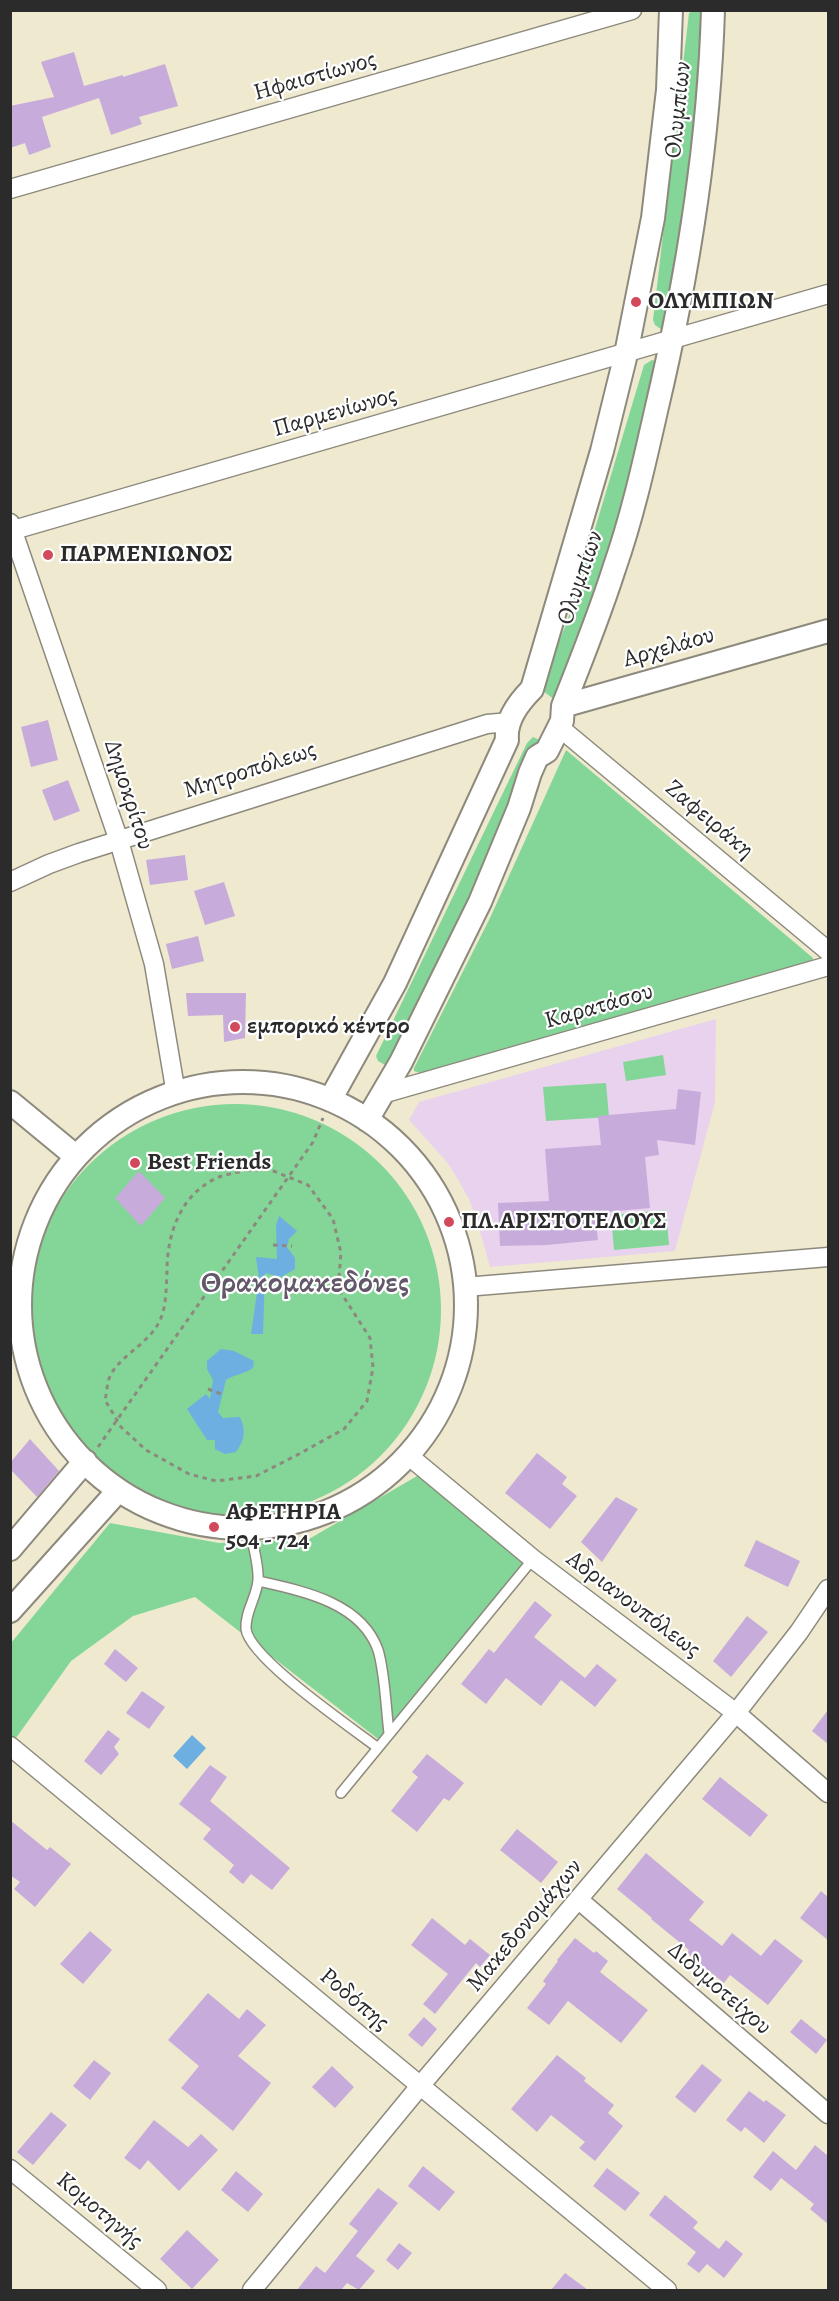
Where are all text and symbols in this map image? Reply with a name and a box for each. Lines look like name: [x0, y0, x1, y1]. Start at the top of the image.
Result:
street label: Ηφαιστίωνος: [250, 46, 380, 108]
street label: Ολυμπίων: [660, 60, 698, 160]
place label: ΟΛΥΜΠΙΩΝ: [648, 288, 774, 316]
marker: ΟΛΥΜΠΙΩΝ: [629, 295, 643, 309]
street label: Παρμενίωνος: [270, 382, 400, 444]
street label: Ολυμπίων: [552, 527, 610, 629]
place label: ΠΑΡΜΕΝΙΩΝΟΣ: [60, 541, 233, 569]
marker: ΠΑΡΜΕΝΙΩΝΟΣ: [41, 548, 55, 562]
street label: Αρχελάου: [620, 621, 718, 675]
street label: Μητροπόλεως: [180, 736, 320, 806]
street label: Δημοκρίτου: [97, 737, 159, 853]
street label: Ζαφειράκη: [659, 775, 759, 865]
street label: Καρατάσου: [541, 978, 657, 1036]
place label: εμπορικό κέντρο: [247, 1013, 410, 1041]
marker: εμπορικό κέντρο: [228, 1020, 242, 1034]
place label: Best Friends: [147, 1149, 271, 1177]
marker: Best Friends: [128, 1156, 142, 1170]
place label: ΠΛ.ΑΡΙΣΤΟΤΕΛΟΥΣ: [461, 1208, 667, 1236]
marker: ΠΛ.ΑΡΙΣΤΟΤΕΛΟΥΣ: [442, 1215, 456, 1229]
district label: Θρακομακεδόνες: [201, 1267, 409, 1303]
place label: ΑΦΕΤΗΡΙΑ 504 - 724: [226, 1499, 341, 1555]
marker: ΑΦΕΤΗΡΙΑ 504 - 724: [207, 1520, 221, 1534]
street label: Αδριανουπόλεως: [560, 1545, 706, 1665]
street label: Μακεδονομάχων: [461, 1854, 589, 1998]
street label: Διδυμοτείχου: [661, 1936, 777, 2042]
street label: Ροδόπης: [313, 1962, 395, 2038]
street label: Κομοτηνής: [50, 2166, 148, 2256]

